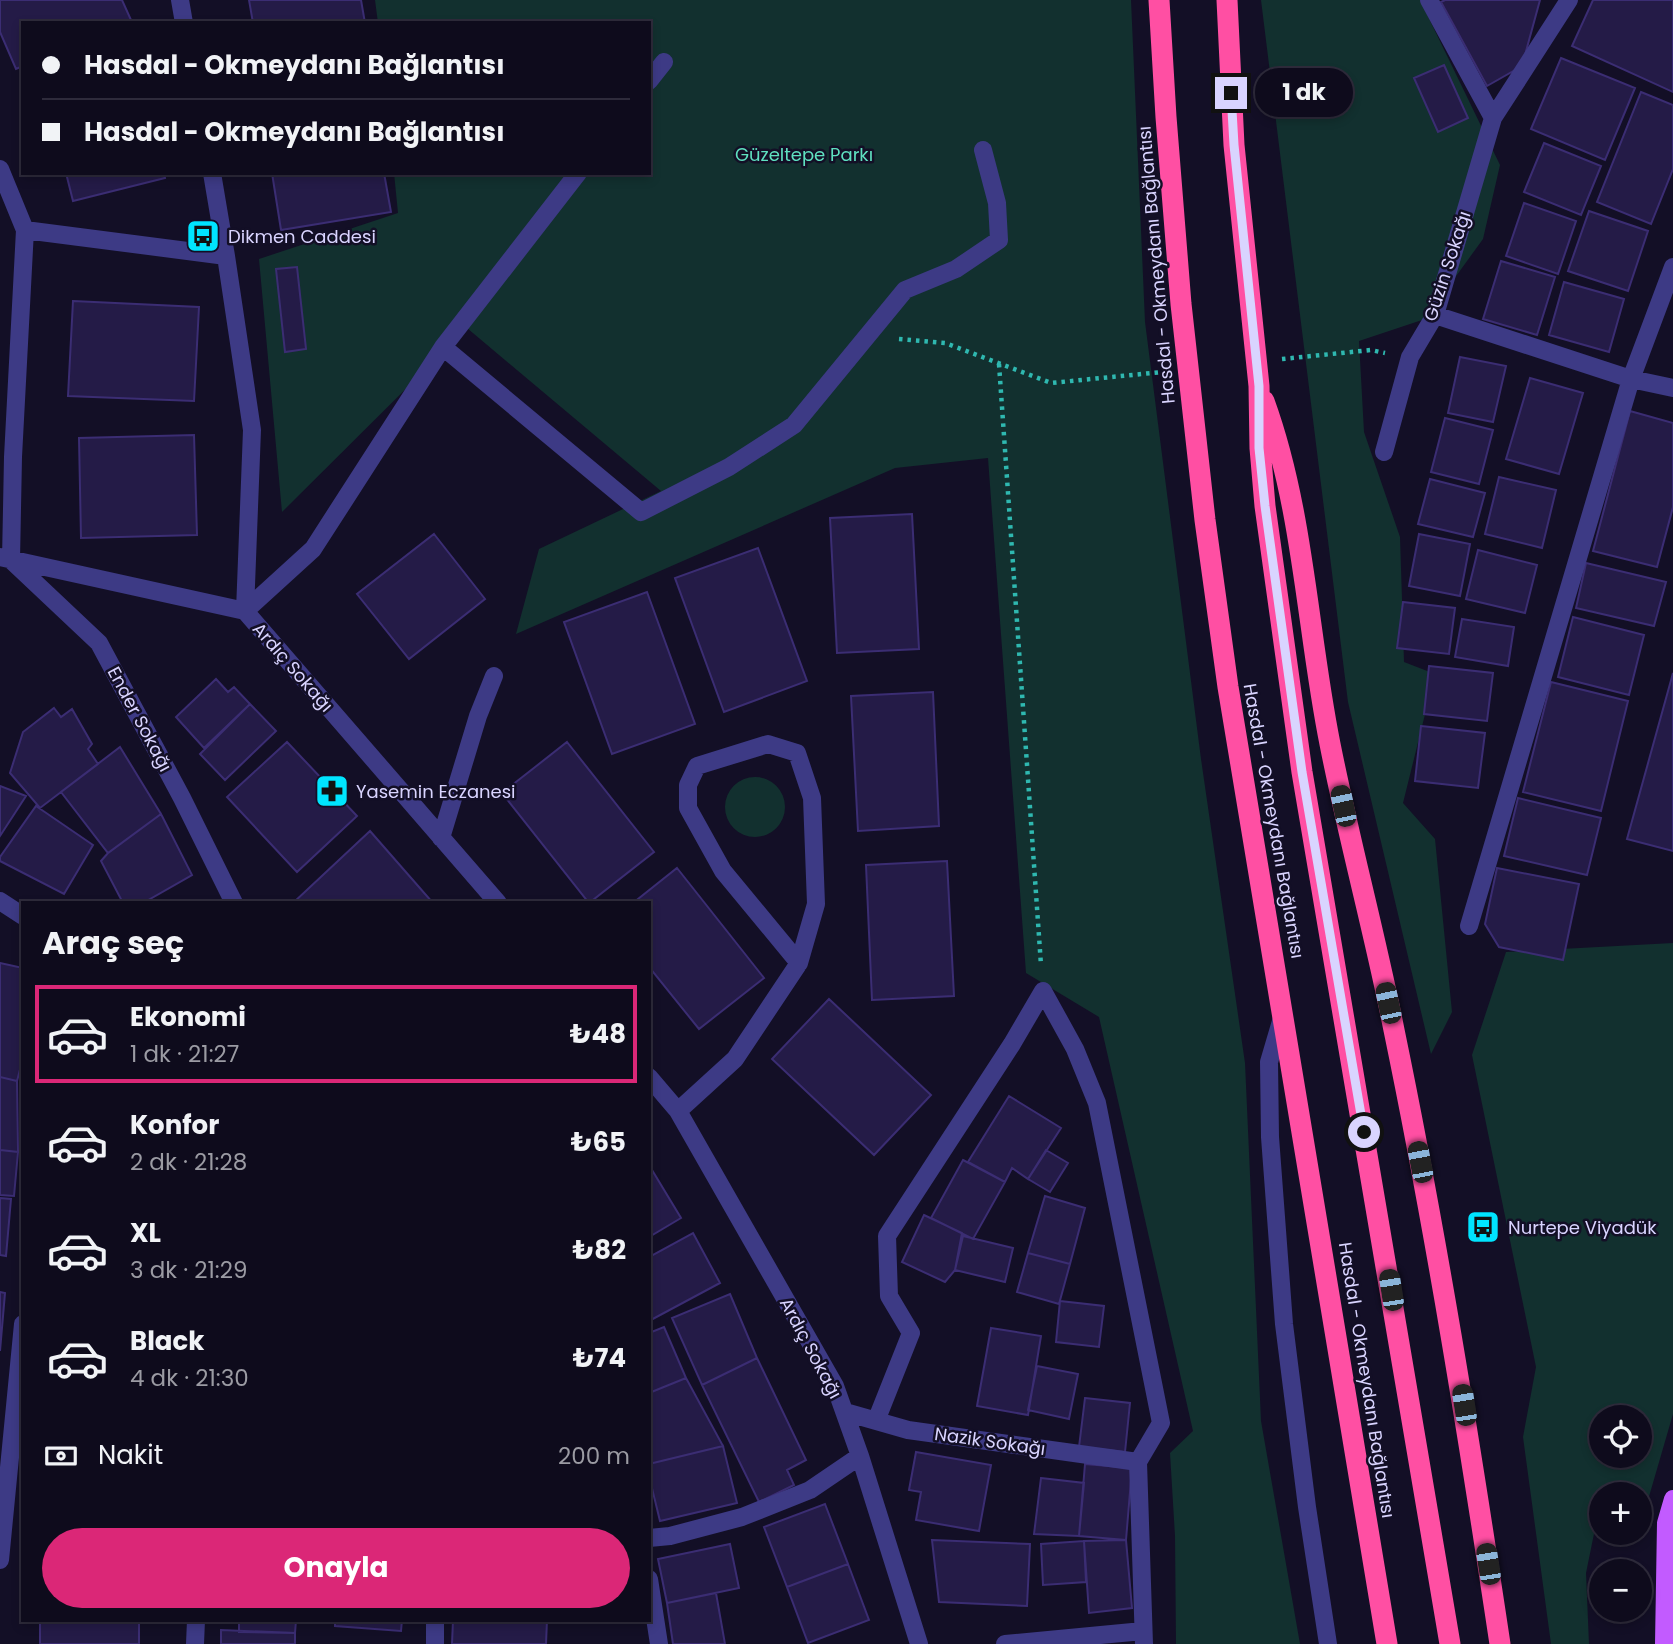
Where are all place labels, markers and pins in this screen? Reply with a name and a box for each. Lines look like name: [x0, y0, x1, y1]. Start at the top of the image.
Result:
bus stop icon: Dikmen Caddesi: [184, 217, 222, 255]
place label: Dikmen Caddesi: [228, 224, 376, 249]
pharmacy icon: Yasemin Eczanesi: [313, 772, 351, 810]
place label: Yasemin Eczanesi: [356, 779, 516, 804]
bus stop icon: Nurtepe Viyadük: [1464, 1208, 1502, 1246]
place label: Nurtepe Viyadük: [1508, 1215, 1657, 1240]

